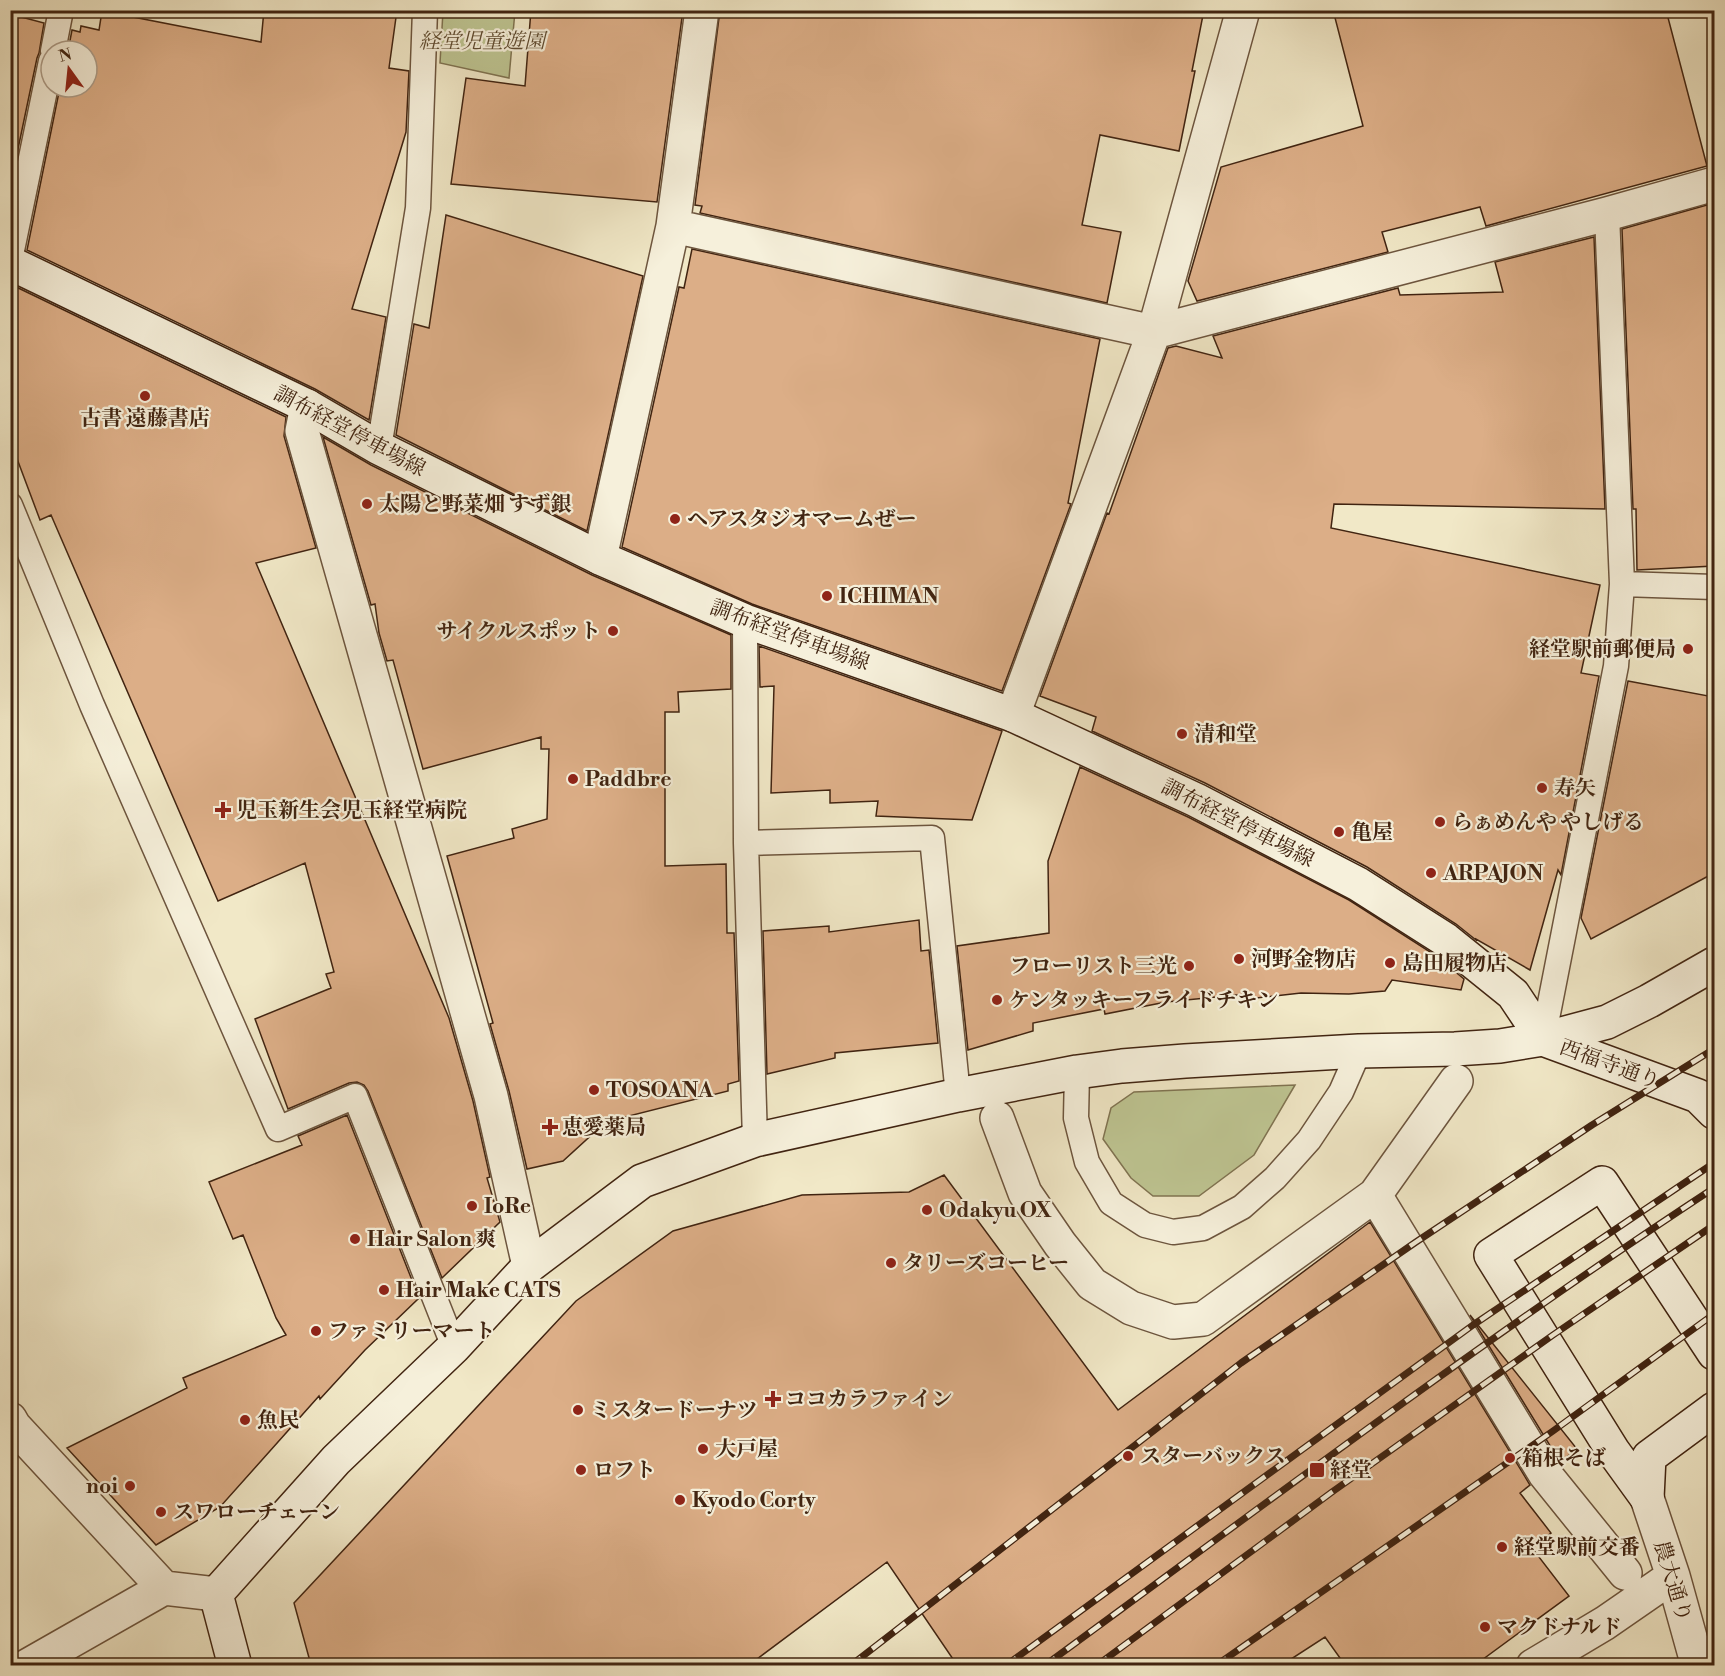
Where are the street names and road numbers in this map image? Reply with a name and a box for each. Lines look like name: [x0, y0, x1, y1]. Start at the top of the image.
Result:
street label: 調布経堂停車場線: [269, 381, 430, 483]
street label: 調布経堂停車場線: [706, 595, 873, 677]
street label: 調布経堂停車場線: [1157, 774, 1318, 874]
street label: 西福寺通り: [1556, 1035, 1663, 1095]
street label: 農大通り: [1647, 1537, 1697, 1625]

